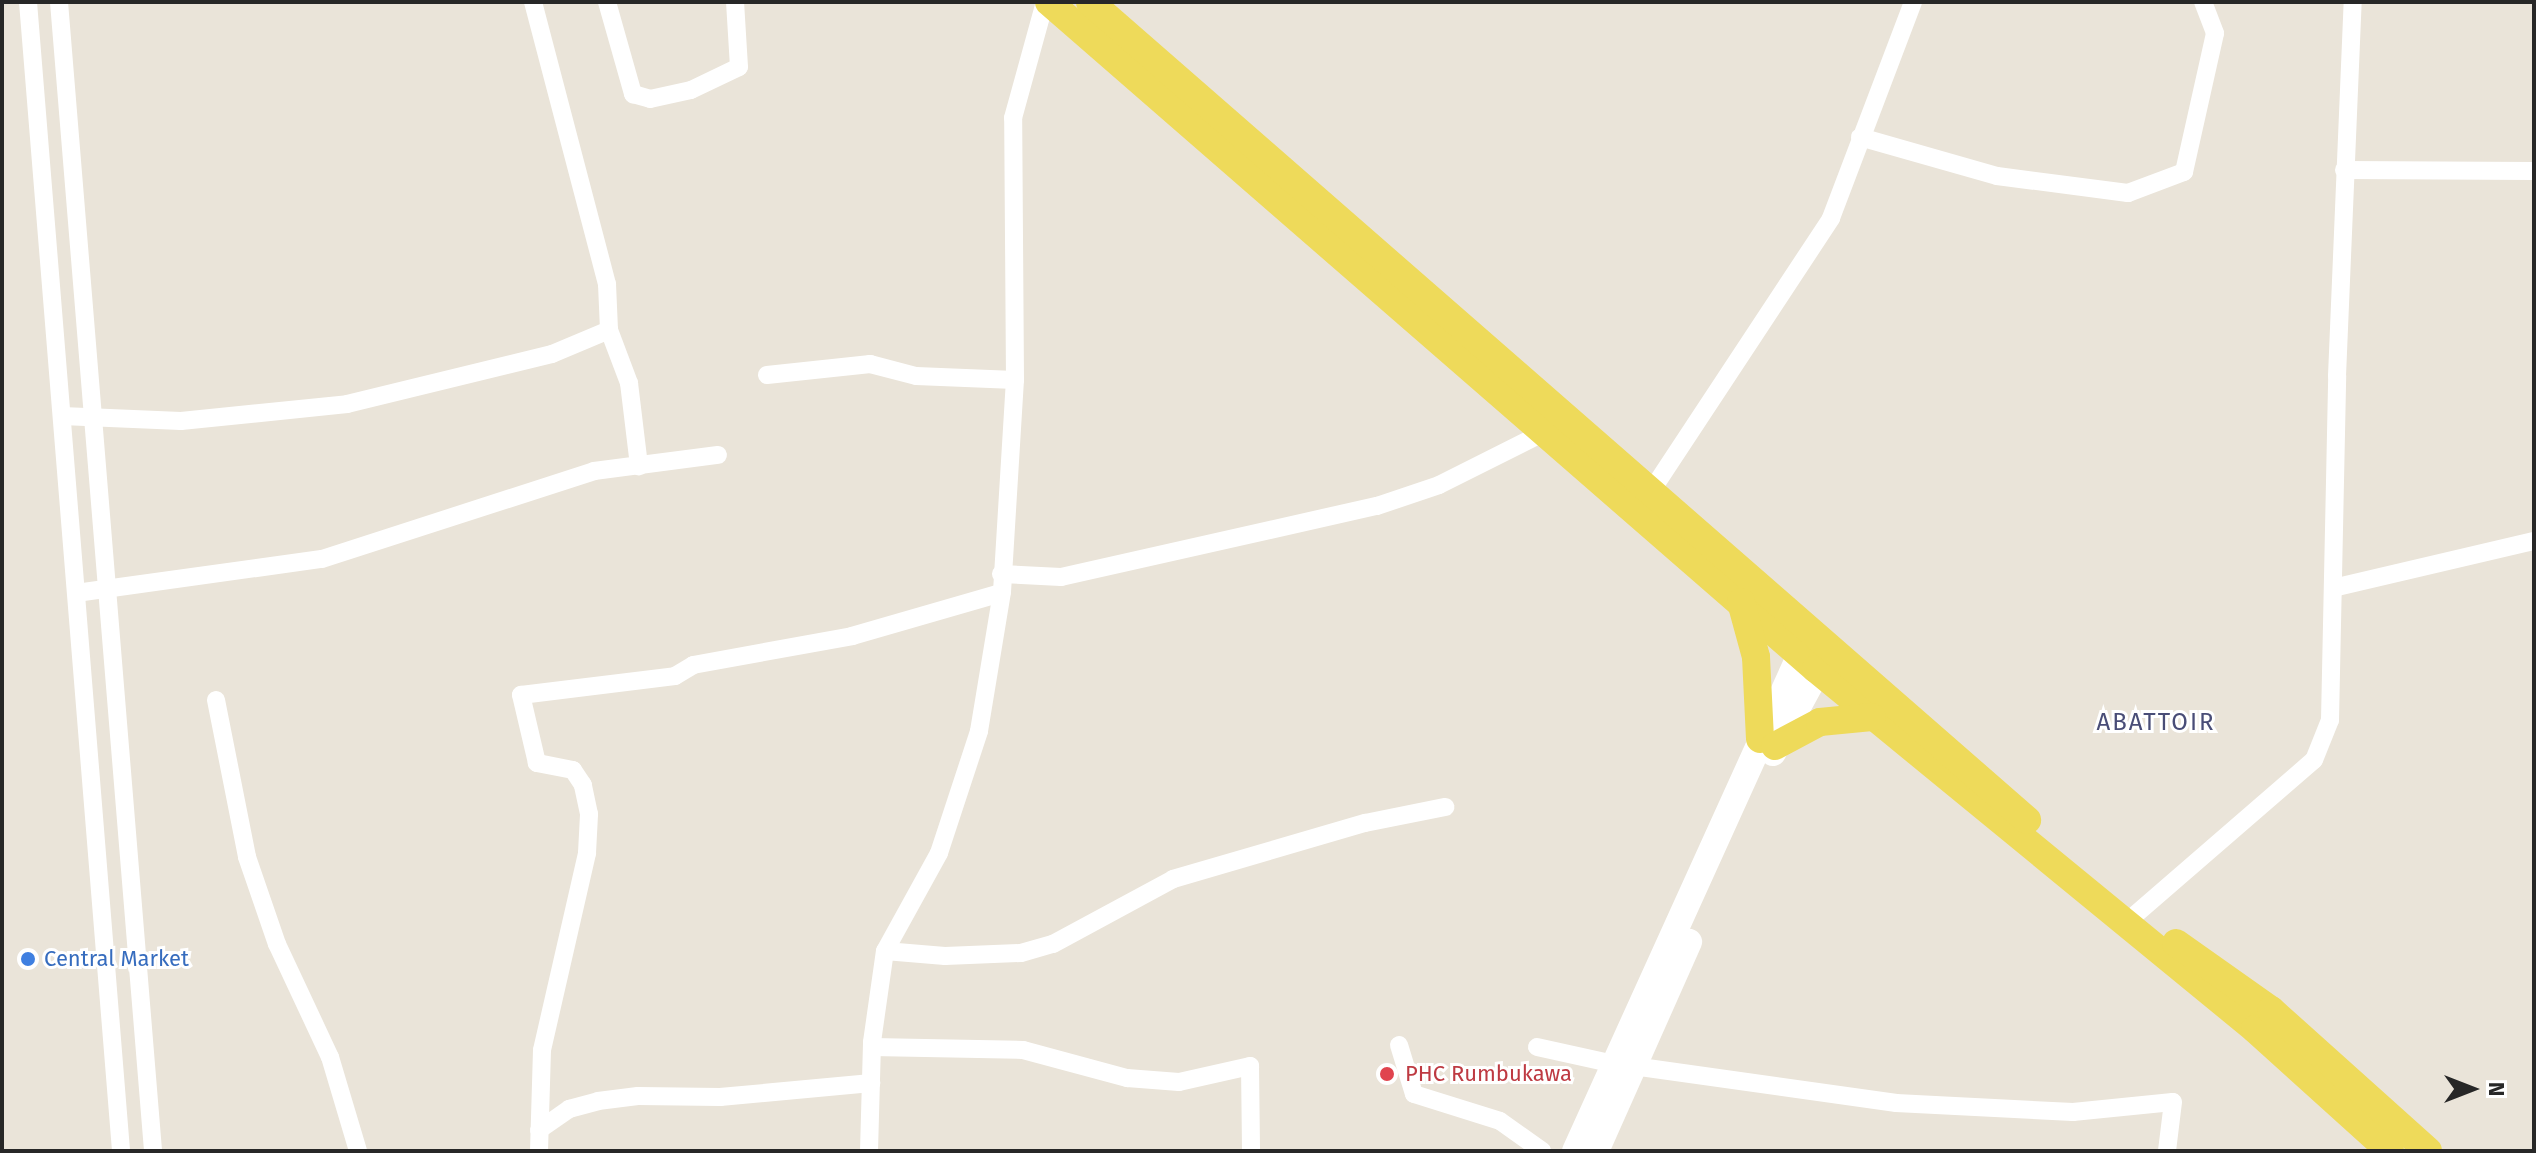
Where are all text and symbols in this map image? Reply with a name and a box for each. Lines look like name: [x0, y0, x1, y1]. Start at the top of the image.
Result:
district label: ABATTOIR: [2097, 709, 2215, 737]
place label: Central Market: [44, 946, 189, 972]
marker: Central Market: [19, 950, 37, 968]
north arrow: [2432, 1049, 2512, 1129]
place label: PHC Rumbukawa: [1405, 1061, 1572, 1087]
marker: PHC Rumbukawa: [1376, 1063, 1398, 1085]
text: N: [2483, 1082, 2510, 1096]

